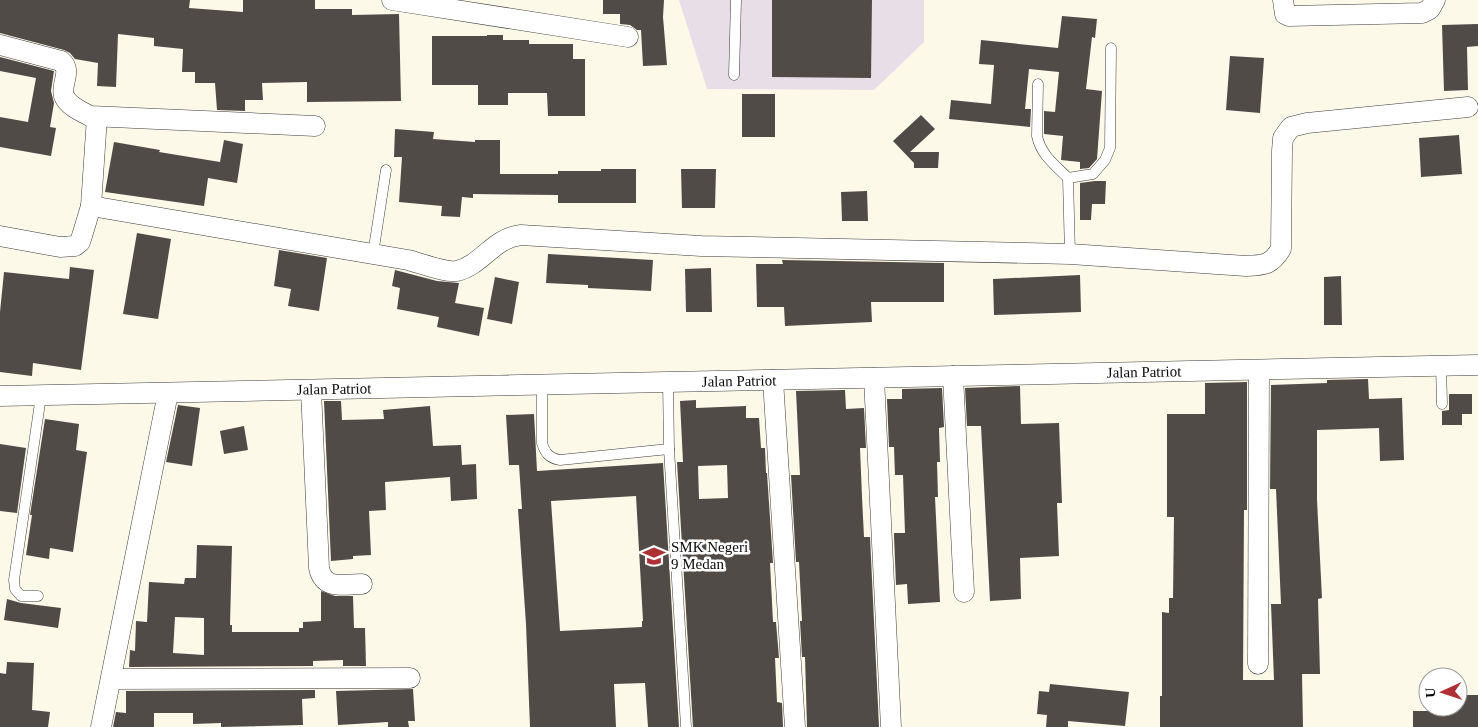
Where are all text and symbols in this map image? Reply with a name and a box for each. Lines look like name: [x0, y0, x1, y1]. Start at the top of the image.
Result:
street label: Jalan Patriot: [1107, 363, 1182, 381]
street label: Jalan Patriot: [702, 372, 777, 390]
street label: Jalan Patriot: [297, 380, 372, 398]
place label: SMK Negeri 9 Medan: [671, 539, 748, 572]
school or university icon: SMK Negeri 9 Medan: [641, 543, 667, 569]
north arrow: [1418, 667, 1468, 717]
text: U: [1423, 687, 1438, 698]

